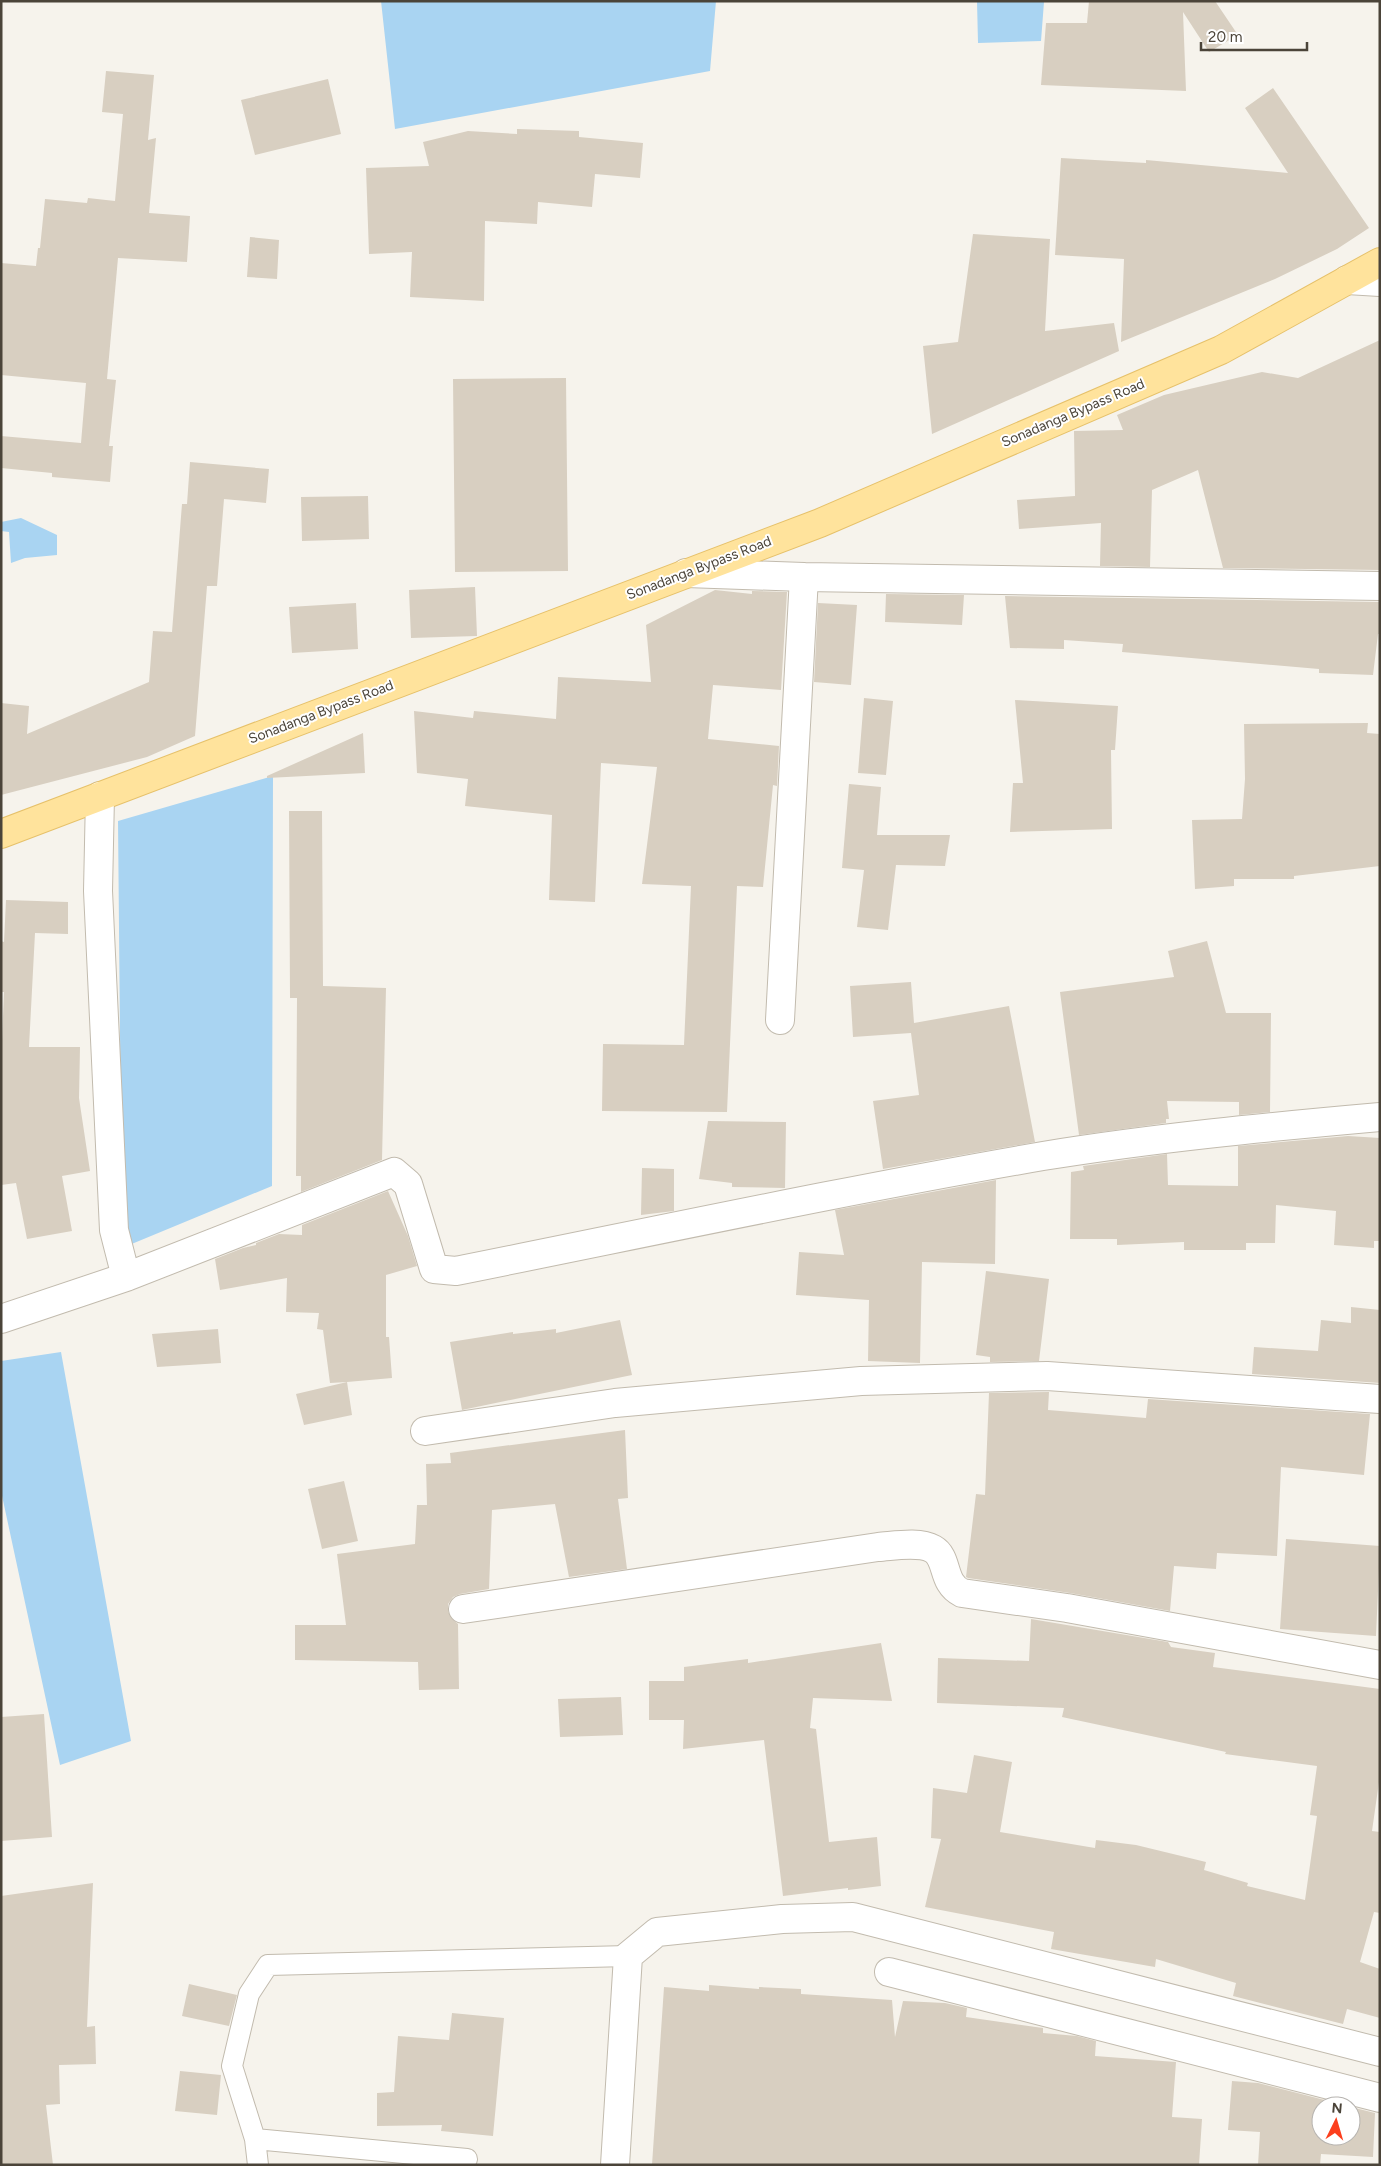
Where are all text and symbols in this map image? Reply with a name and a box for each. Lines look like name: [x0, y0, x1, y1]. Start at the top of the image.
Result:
scale bar: [1201, 20, 1307, 52]
text: 20 m: [1208, 28, 1242, 46]
street label: Sonadanga Bypass Road: [999, 375, 1147, 451]
street label: Sonadanga Bypass Road: [624, 533, 774, 603]
street label: Sonadanga Bypass Road: [246, 677, 396, 747]
north arrow: [1311, 2096, 1361, 2146]
text: N: [1331, 2100, 1343, 2117]

